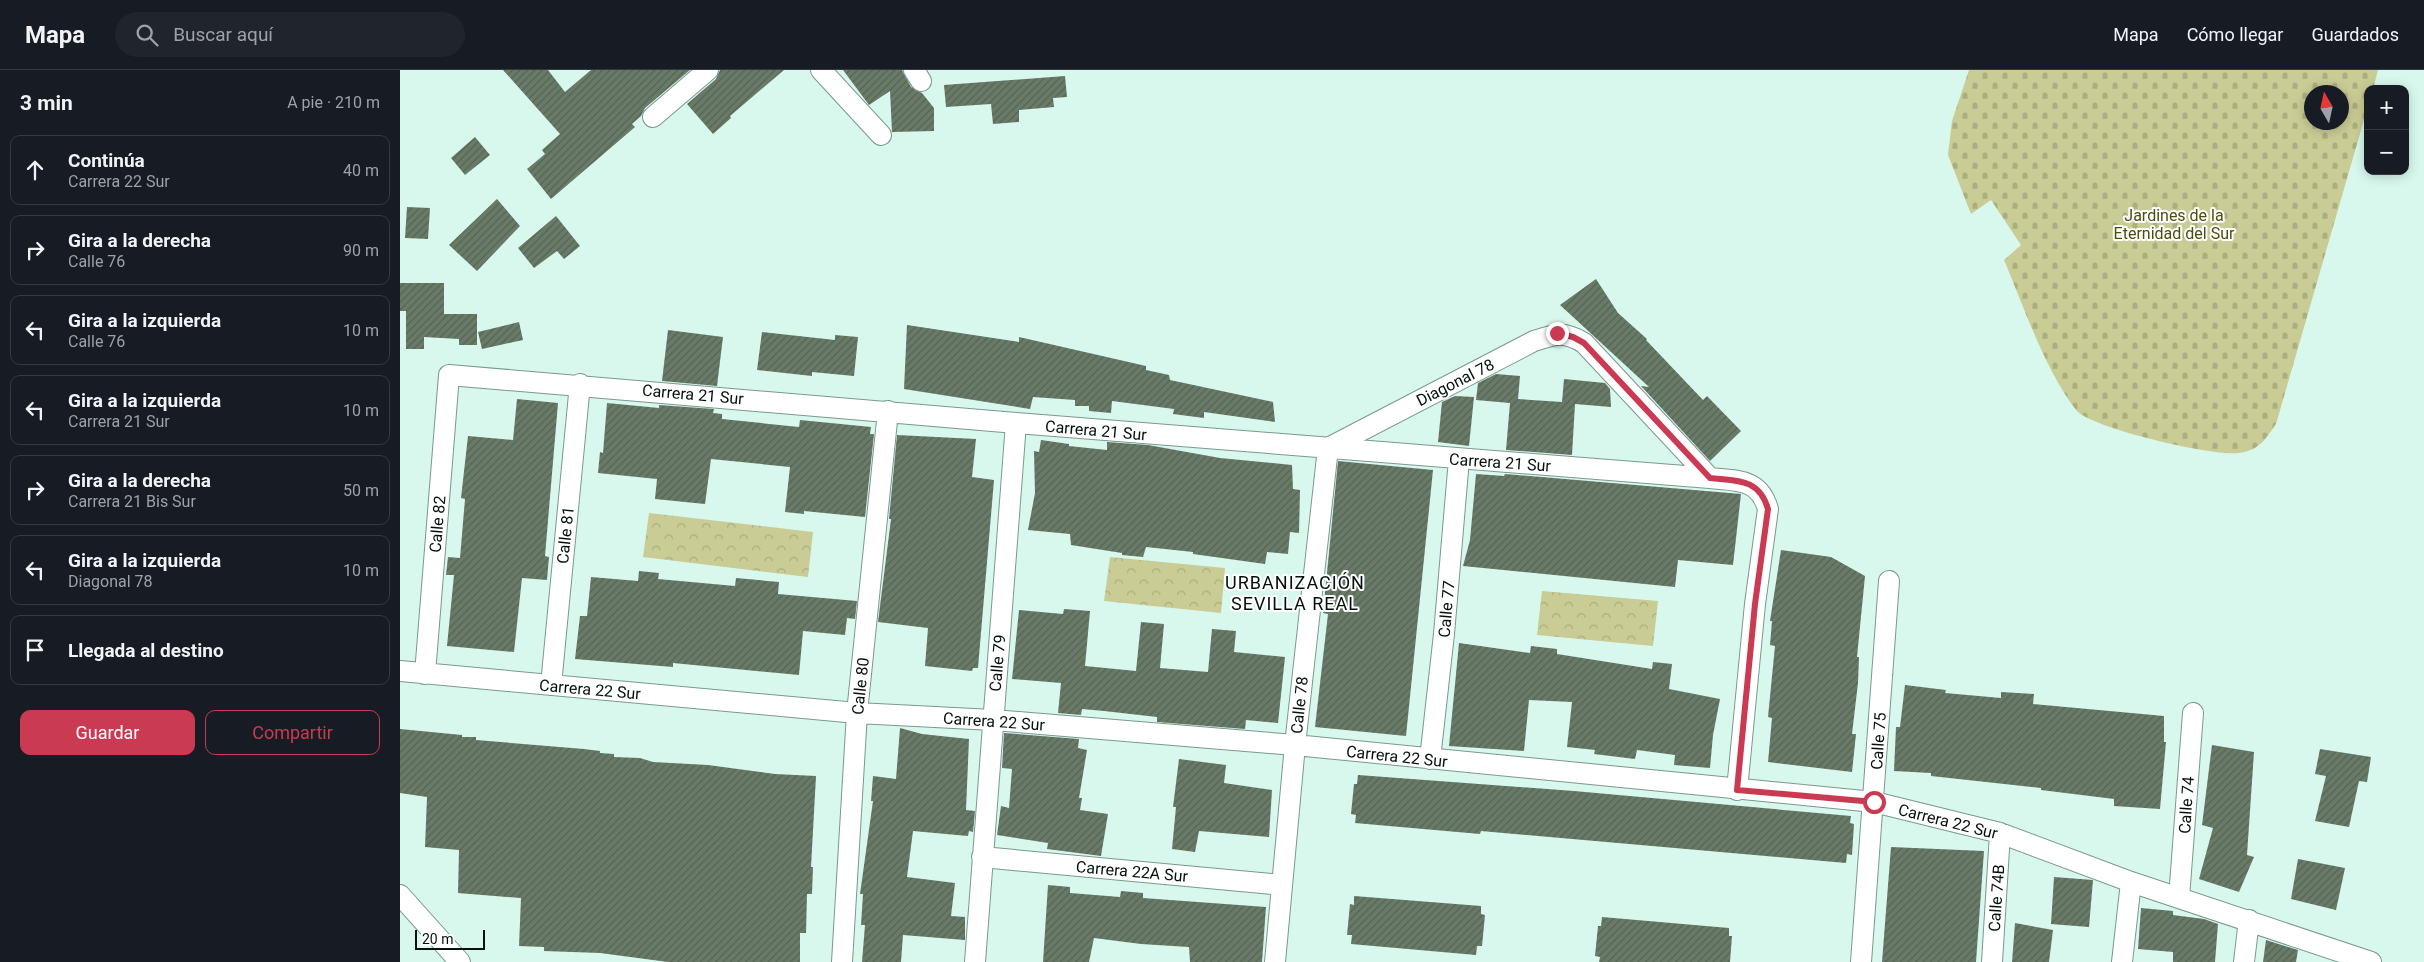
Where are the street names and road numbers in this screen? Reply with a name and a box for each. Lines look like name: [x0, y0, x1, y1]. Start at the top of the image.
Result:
street label: Diagonal 78: [1413, 355, 1497, 410]
street label: Carrera 21 Sur: [641, 381, 745, 408]
street label: Carrera 21 Sur: [1044, 417, 1148, 444]
street label: Carrera 21 Sur: [1449, 449, 1552, 476]
street label: Calle 82: [426, 495, 449, 553]
street label: Calle 81: [553, 506, 578, 565]
street label: Calle 77: [1435, 580, 1458, 638]
street label: Calle 79: [986, 634, 1009, 692]
street label: Calle 80: [848, 657, 873, 716]
street label: Carrera 22 Sur: [538, 676, 642, 703]
street label: Calle 78: [1287, 676, 1312, 735]
street label: Carrera 22 Sur: [943, 708, 1046, 735]
street label: Calle 75: [1867, 712, 1890, 770]
street label: Carrera 22 Sur: [1345, 742, 1449, 771]
street label: Calle 74: [2175, 776, 2198, 834]
street label: Carrera 22 Sur: [1896, 800, 2000, 843]
street label: Carrera 22A Sur: [1075, 857, 1189, 886]
street label: Calle 74B: [1985, 864, 2008, 932]

